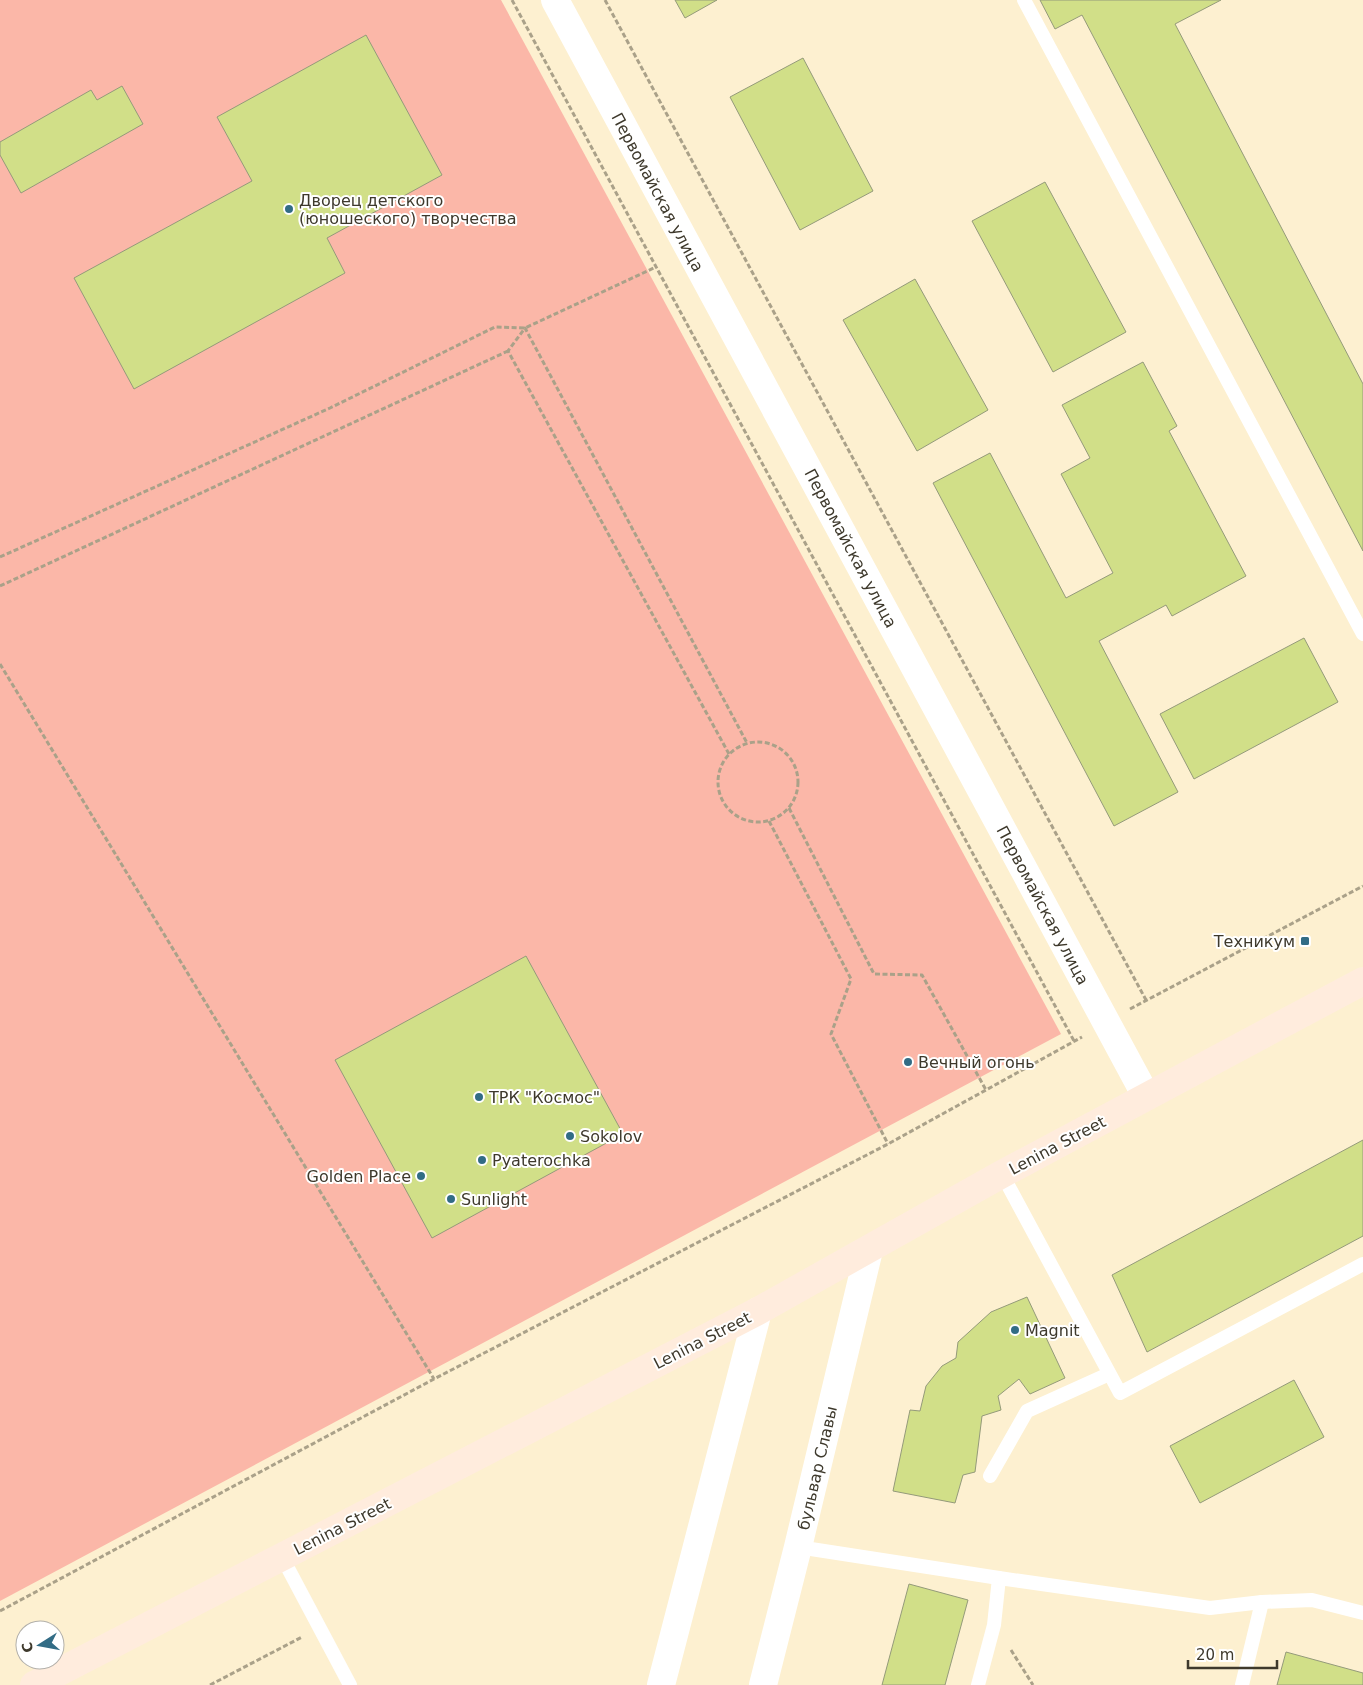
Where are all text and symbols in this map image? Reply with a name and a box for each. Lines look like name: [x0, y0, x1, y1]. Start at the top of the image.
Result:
street label: Первомайская улица: [608, 110, 708, 275]
place label: Дворец детского (юношеского) творчества: [299, 191, 517, 228]
marker: Дворец детского (юношеского) творчества: [283, 203, 295, 215]
street label: Первомайская улица: [801, 466, 901, 631]
street label: Первомайская улица: [993, 823, 1093, 988]
place label: Техникум: [1213, 932, 1295, 951]
marker: Техникум: [1299, 935, 1311, 947]
place label: Вечный огонь: [918, 1053, 1035, 1072]
marker: Вечный огонь: [902, 1056, 914, 1068]
place label: ТРК "Космос": [488, 1088, 600, 1107]
marker: ТРК "Космос": [473, 1091, 485, 1103]
street label: Lenina Street: [1006, 1112, 1109, 1179]
place label: Sokolov: [580, 1127, 642, 1146]
marker: Sokolov: [564, 1130, 576, 1142]
place label: Pyaterochka: [492, 1151, 591, 1170]
marker: Pyaterochka: [476, 1154, 488, 1166]
place label: Golden Place: [307, 1167, 411, 1186]
marker: Golden Place: [415, 1170, 427, 1182]
place label: Sunlight: [461, 1190, 527, 1209]
marker: Sunlight: [445, 1193, 457, 1205]
street label: Lenina Street: [650, 1308, 754, 1373]
place label: Magnit: [1025, 1321, 1080, 1340]
marker: Magnit: [1009, 1324, 1021, 1336]
street label: бульвар Славы: [794, 1404, 841, 1532]
street label: Lenina Street: [290, 1494, 394, 1559]
north arrow: [15, 1620, 65, 1670]
scale bar: [1188, 1638, 1277, 1670]
text: С: [18, 1641, 36, 1654]
text: 20 m: [1196, 1646, 1234, 1664]

